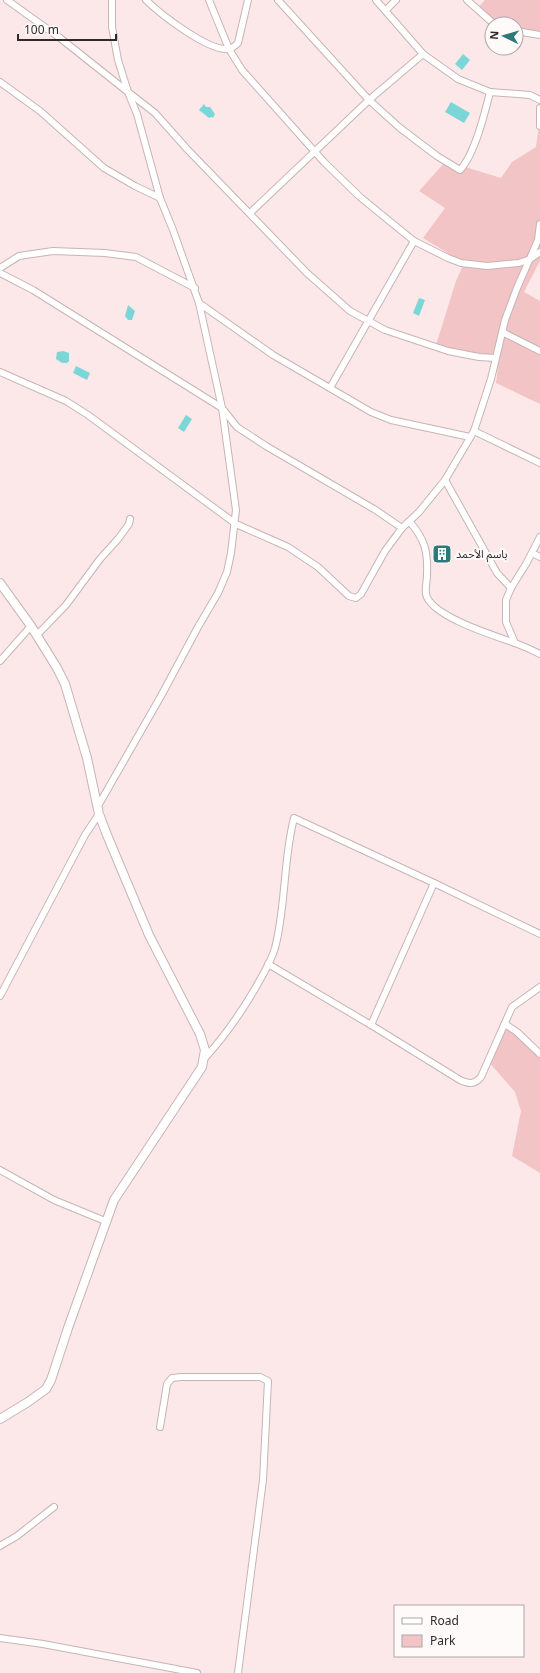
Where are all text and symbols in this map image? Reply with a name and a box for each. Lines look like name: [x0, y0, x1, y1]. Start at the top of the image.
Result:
scale bar: [18, 16, 116, 42]
north arrow: [484, 16, 524, 56]
text: 100 m: [24, 21, 59, 38]
text: N: [486, 30, 501, 40]
building icon: باسم الأحمد: [431, 543, 453, 565]
place label: باسم الأحمد: [456, 546, 508, 563]
legend: [394, 1605, 524, 1657]
text: Road: [430, 1612, 459, 1629]
text: Park: [430, 1632, 456, 1649]

